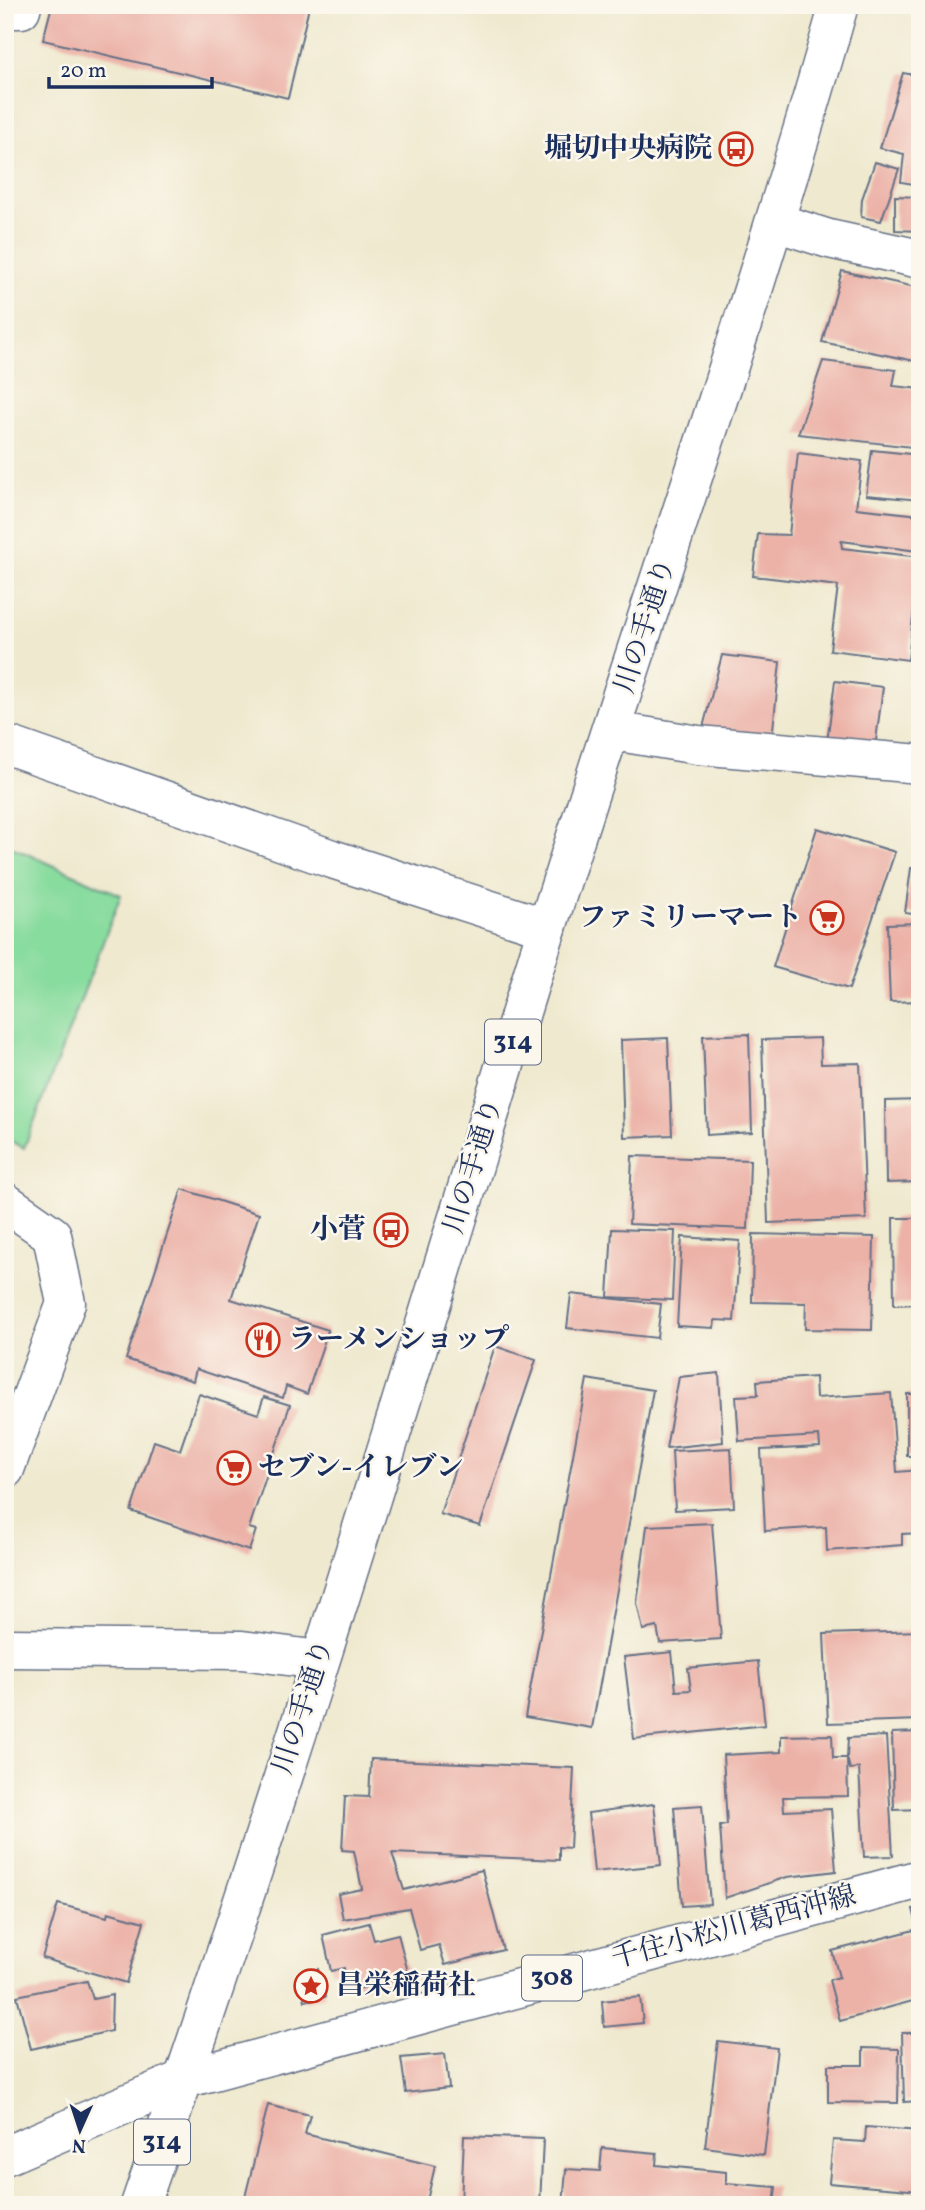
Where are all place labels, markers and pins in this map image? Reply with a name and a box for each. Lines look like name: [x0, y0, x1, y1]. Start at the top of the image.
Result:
place label: 堀切中央病院: [544, 130, 712, 169]
bus stop icon: 堀切中央病院: [717, 130, 755, 168]
place label: ファミリーマート: [579, 899, 802, 938]
supermarket icon: ファミリーマート: [808, 899, 846, 937]
place label: 小菅: [310, 1211, 366, 1250]
bus stop icon: 小菅: [372, 1211, 410, 1249]
restaurant icon: ラーメンショップ: [244, 1321, 282, 1359]
place label: ラーメンショップ: [288, 1321, 509, 1360]
supermarket icon: セブン-イレブン: [215, 1449, 253, 1487]
place label: セブン-イレブン: [258, 1449, 464, 1488]
place icon: 昌栄稲荷社: [292, 1967, 330, 2005]
place label: 昌栄稲荷社: [336, 1967, 476, 2006]

